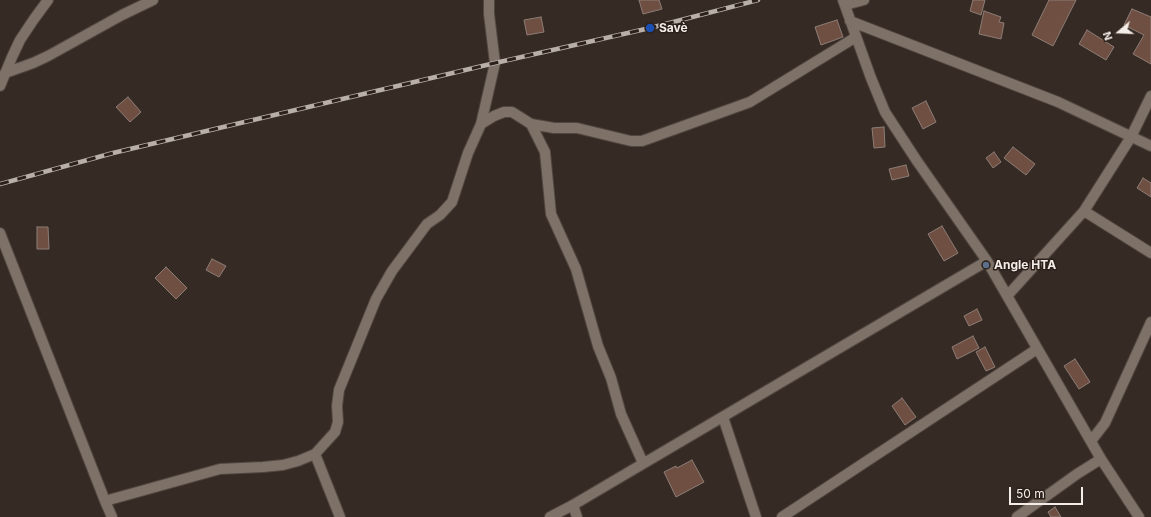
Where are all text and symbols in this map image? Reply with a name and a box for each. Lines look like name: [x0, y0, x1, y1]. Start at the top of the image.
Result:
north arrow: [1099, 12, 1139, 52]
place label: Savè: [659, 21, 688, 35]
marker: Savè: [644, 22, 656, 34]
text: N: [1100, 30, 1116, 42]
place label: Angle HTA: [994, 258, 1056, 272]
marker: Angle HTA: [981, 260, 991, 270]
scale bar: [1011, 479, 1085, 505]
text: 50 m: [1016, 486, 1045, 501]

